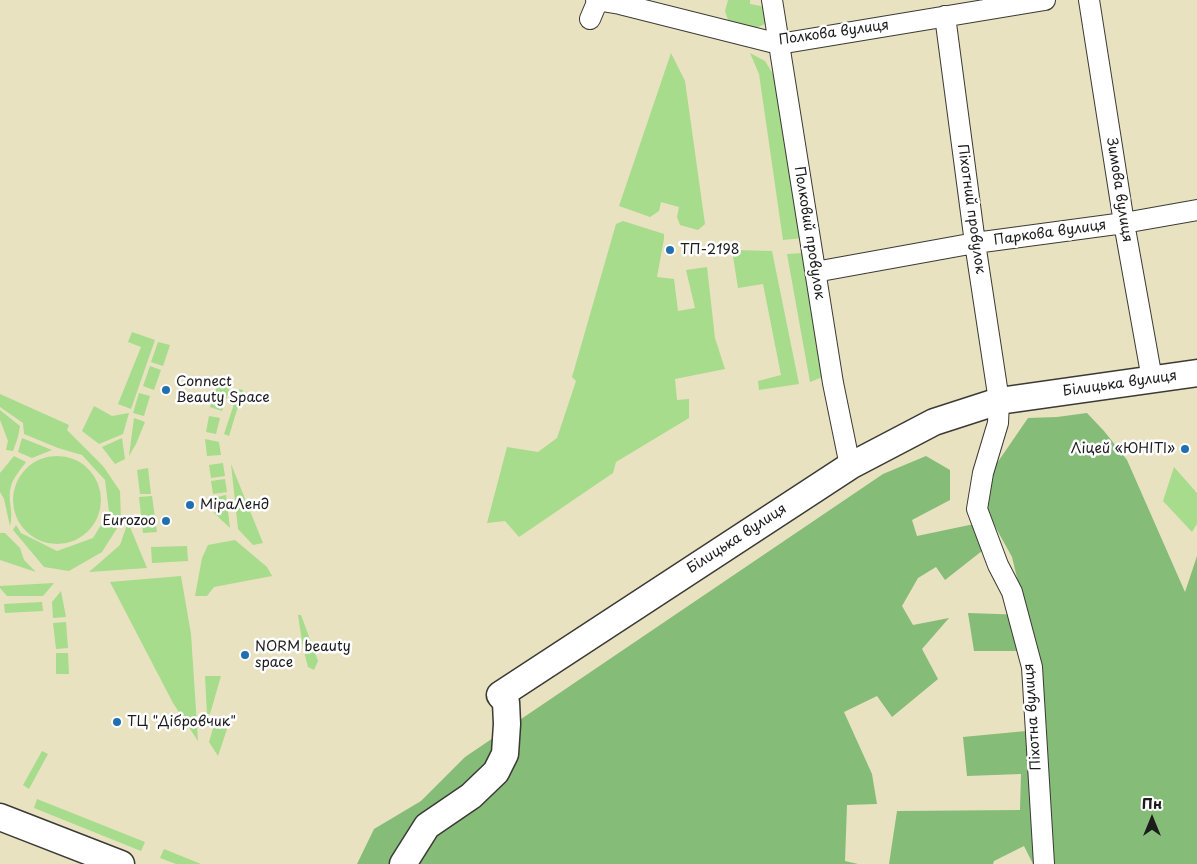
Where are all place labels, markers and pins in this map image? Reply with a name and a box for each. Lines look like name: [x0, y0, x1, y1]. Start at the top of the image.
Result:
place label: ТП-2198: [680, 242, 739, 258]
marker: ТП-2198: [664, 244, 676, 256]
place label: Connect Beauty Space: [176, 374, 270, 407]
marker: Connect Beauty Space: [160, 384, 172, 396]
place label: Ліцей «ЮНІТІ»: [1071, 441, 1175, 457]
marker: Ліцей «ЮНІТІ»: [1179, 443, 1191, 455]
place label: МіраЛенд: [200, 497, 269, 513]
marker: МіраЛенд: [184, 499, 196, 511]
place label: Eurozoo: [102, 513, 156, 529]
marker: Eurozoo: [160, 515, 172, 527]
place label: NORM beauty space: [255, 639, 351, 672]
marker: NORM beauty space: [239, 649, 251, 661]
place label: ТЦ "Дібровчик": [127, 714, 236, 730]
marker: ТЦ "Дібровчик": [111, 716, 123, 728]

